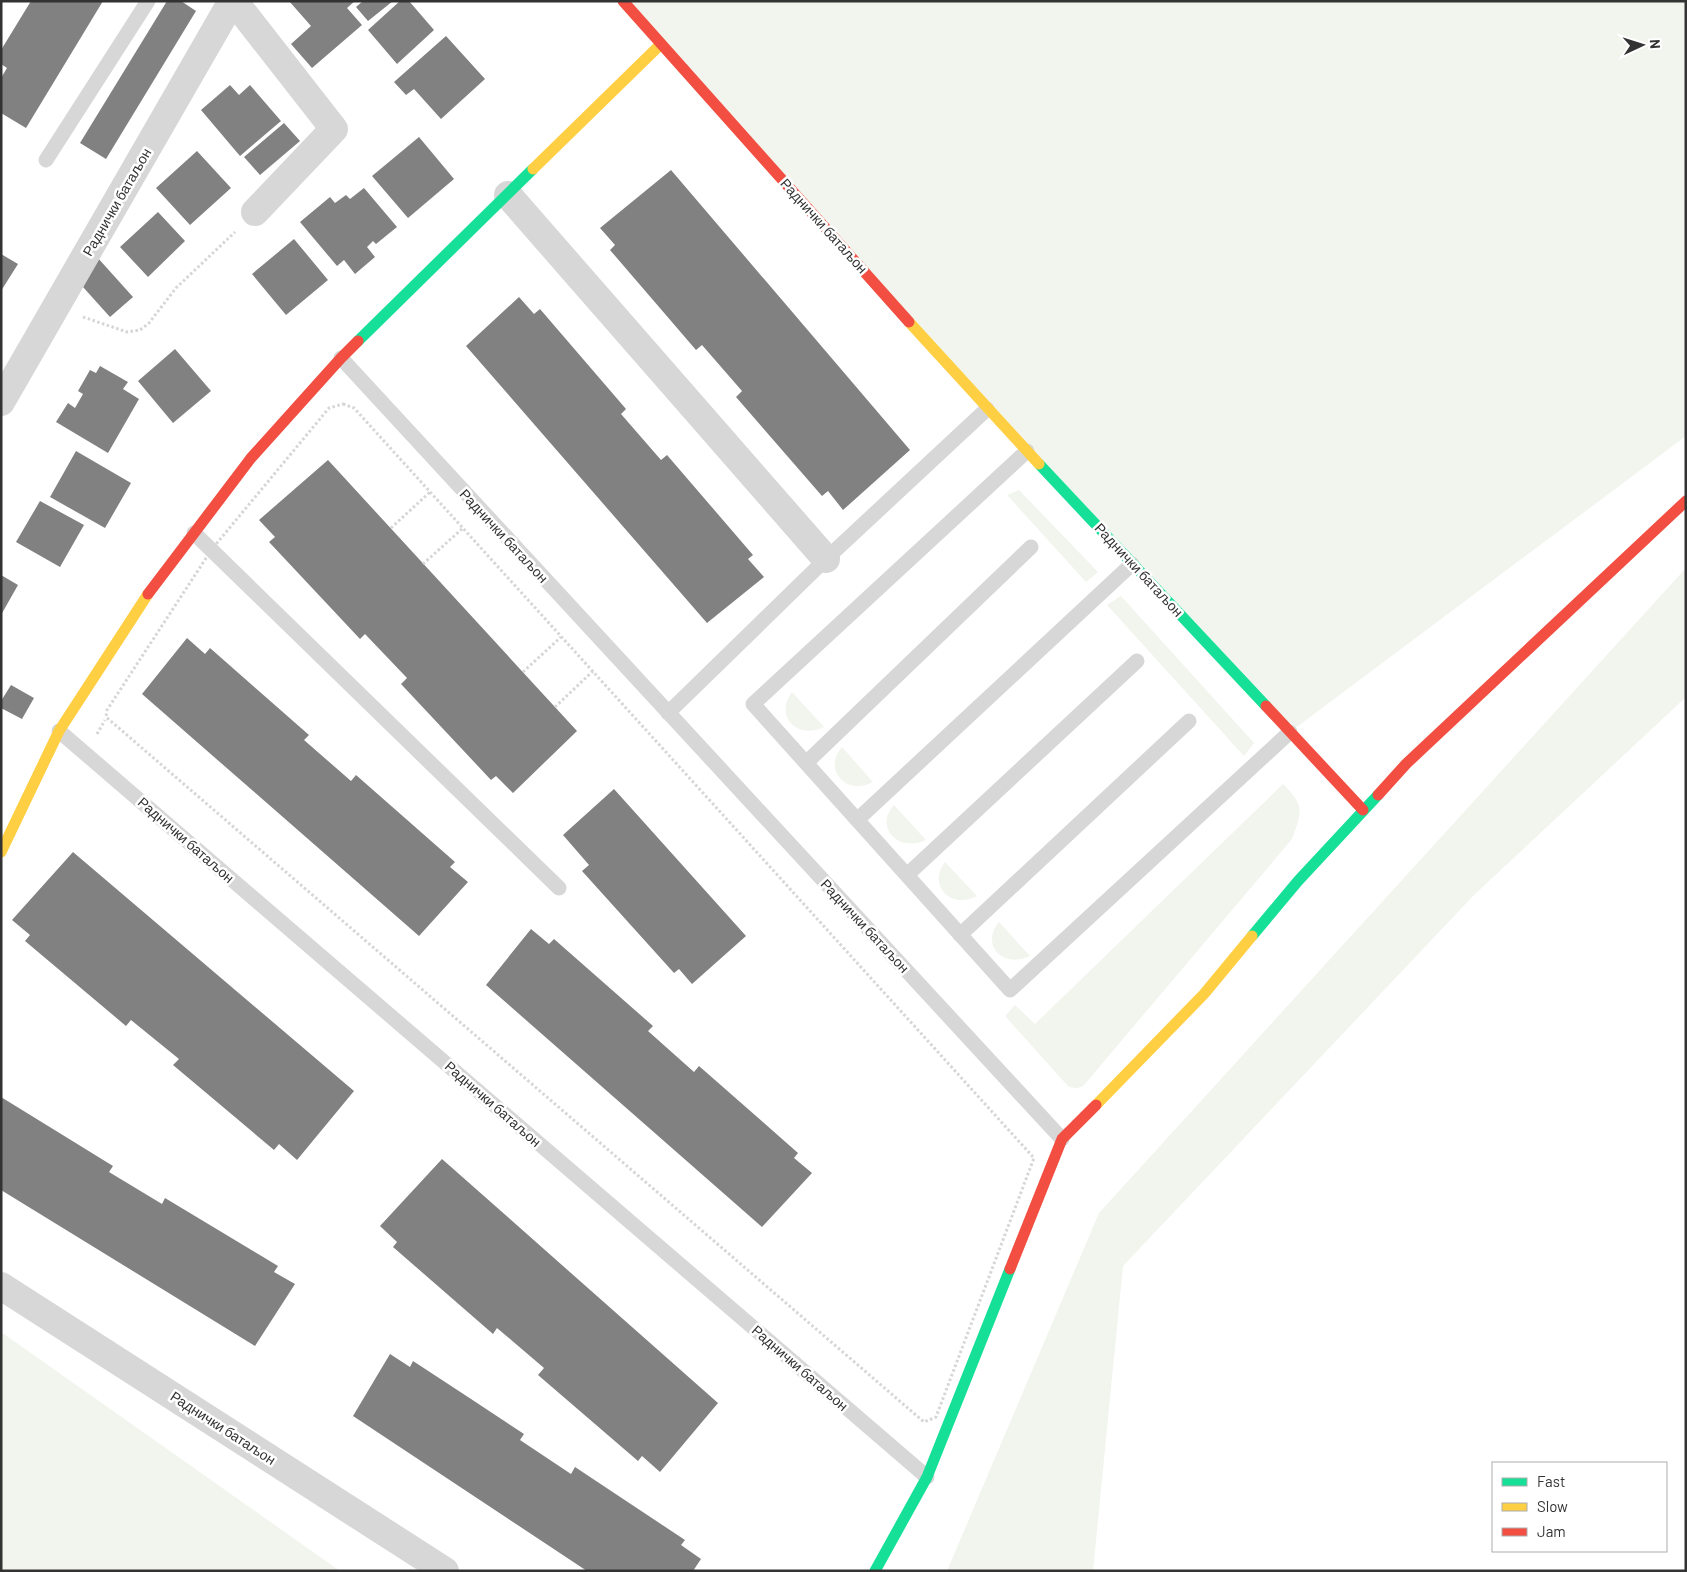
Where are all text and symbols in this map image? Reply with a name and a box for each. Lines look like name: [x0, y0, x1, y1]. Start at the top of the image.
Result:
north arrow: [1617, 20, 1667, 70]
text: N: [1647, 39, 1664, 49]
street label: Раднички батаљон: [79, 145, 154, 259]
street label: Раднички батаљон: [777, 175, 871, 277]
street label: Раднички батаљон: [457, 485, 552, 586]
street label: Раднички батаљон: [1092, 519, 1187, 620]
street label: Раднички батаљон: [135, 793, 238, 886]
street label: Раднички батаљон: [818, 875, 913, 976]
street label: Раднички батаљон: [442, 1057, 545, 1150]
street label: Раднички батаљон: [749, 1321, 852, 1414]
street label: Раднички батаљон: [168, 1387, 279, 1468]
legend: [1492, 1462, 1667, 1552]
text: Fast: [1537, 1472, 1565, 1490]
text: Slow: [1537, 1497, 1568, 1515]
text: Jam: [1537, 1522, 1566, 1540]

